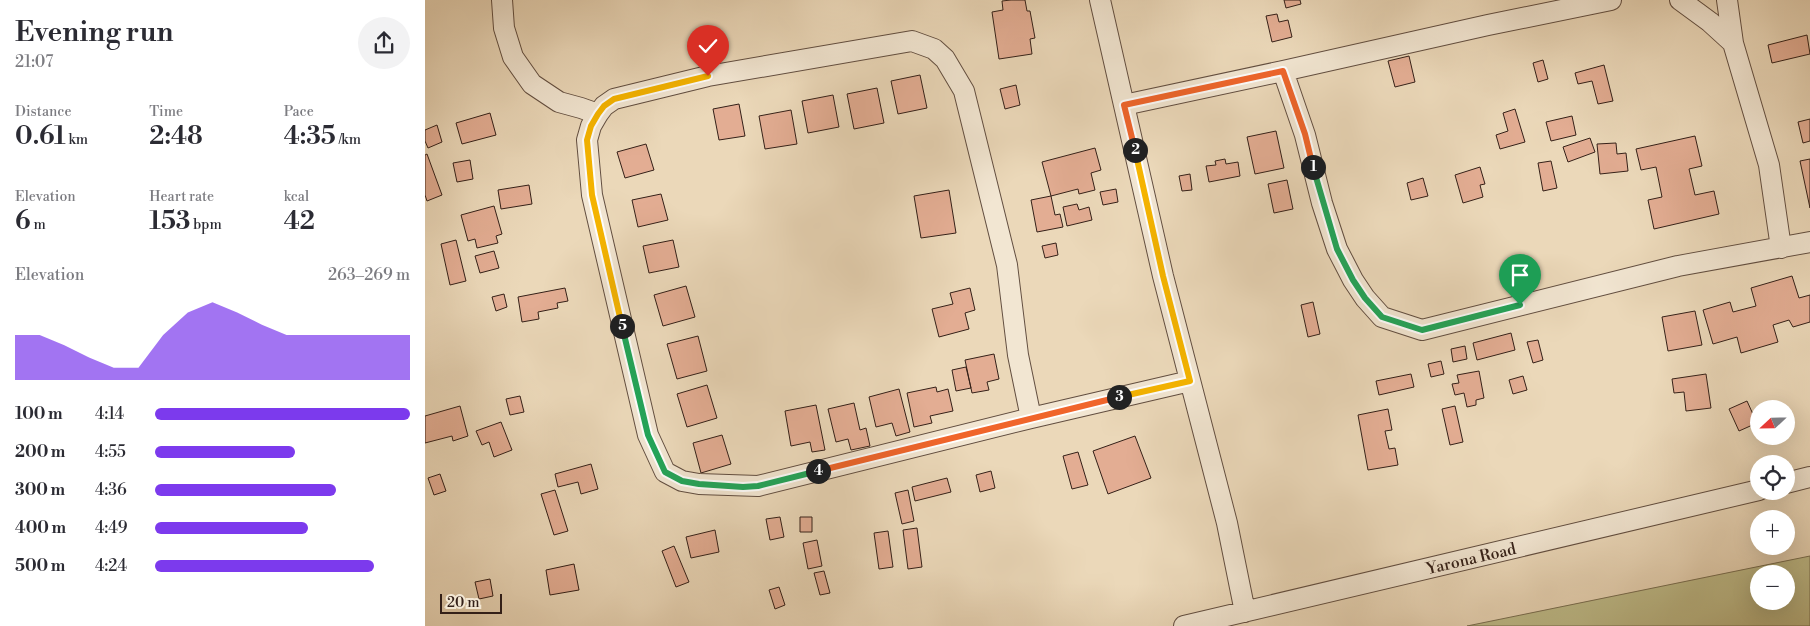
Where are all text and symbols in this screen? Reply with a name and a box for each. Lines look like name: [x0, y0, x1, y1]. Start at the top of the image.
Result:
text: Evening run: [15, 15, 174, 50]
button: share: [358, 17, 410, 69]
pin: [687, 25, 729, 76]
icon: check: [694, 32, 722, 60]
text: 21:07: [15, 52, 53, 72]
text: Distance: [15, 103, 72, 121]
text: Time: [149, 103, 183, 121]
text: Pace: [284, 103, 314, 121]
text: 0.61: [15, 121, 66, 152]
text: 2:48: [149, 121, 203, 152]
text: 4:35: [284, 121, 336, 152]
text: km: [66, 131, 88, 149]
text: /km: [336, 131, 361, 149]
pin: 2: [1123, 138, 1147, 162]
text: 2: [1131, 141, 1140, 159]
pin: 1: [1301, 154, 1325, 180]
text: 1: [1310, 158, 1317, 176]
text: Elevation: [15, 188, 76, 206]
text: Heart rate: [149, 188, 214, 206]
text: kcal: [284, 188, 309, 206]
text: 6: [15, 206, 31, 237]
text: 153: [149, 206, 190, 237]
text: 42: [284, 206, 315, 237]
text: m: [31, 216, 46, 234]
text: bpm: [190, 216, 222, 234]
pin: [1499, 254, 1541, 305]
icon: arrive: [1506, 261, 1534, 289]
text: Elevation: [15, 265, 84, 285]
text: 263–269 m: [328, 265, 410, 285]
pin: 5: [609, 314, 635, 338]
text: 5: [618, 317, 627, 335]
pin: 3: [1107, 384, 1131, 410]
text: 3: [1115, 388, 1124, 406]
north arrow: [1750, 400, 1795, 445]
map controls: [1750, 400, 1795, 610]
text: 100 m: [15, 404, 63, 424]
text: 4:14: [95, 404, 124, 424]
text: 200 m: [15, 442, 65, 462]
text: 4:55: [95, 442, 126, 462]
button: locate: [1750, 455, 1795, 500]
pin: 4: [805, 458, 831, 484]
text: 4: [814, 462, 823, 480]
text: 300 m: [15, 480, 65, 500]
text: 4:36: [95, 480, 127, 500]
button: +: [1750, 510, 1795, 555]
text: 400 m: [15, 518, 66, 538]
text: 4:49: [95, 518, 127, 538]
street label: Yarona Road: [1423, 539, 1518, 579]
text: 500 m: [15, 556, 65, 576]
text: 4:24: [95, 556, 127, 576]
button: −: [1750, 565, 1795, 610]
scale bar: [440, 591, 503, 614]
text: 20 m: [447, 594, 479, 612]

